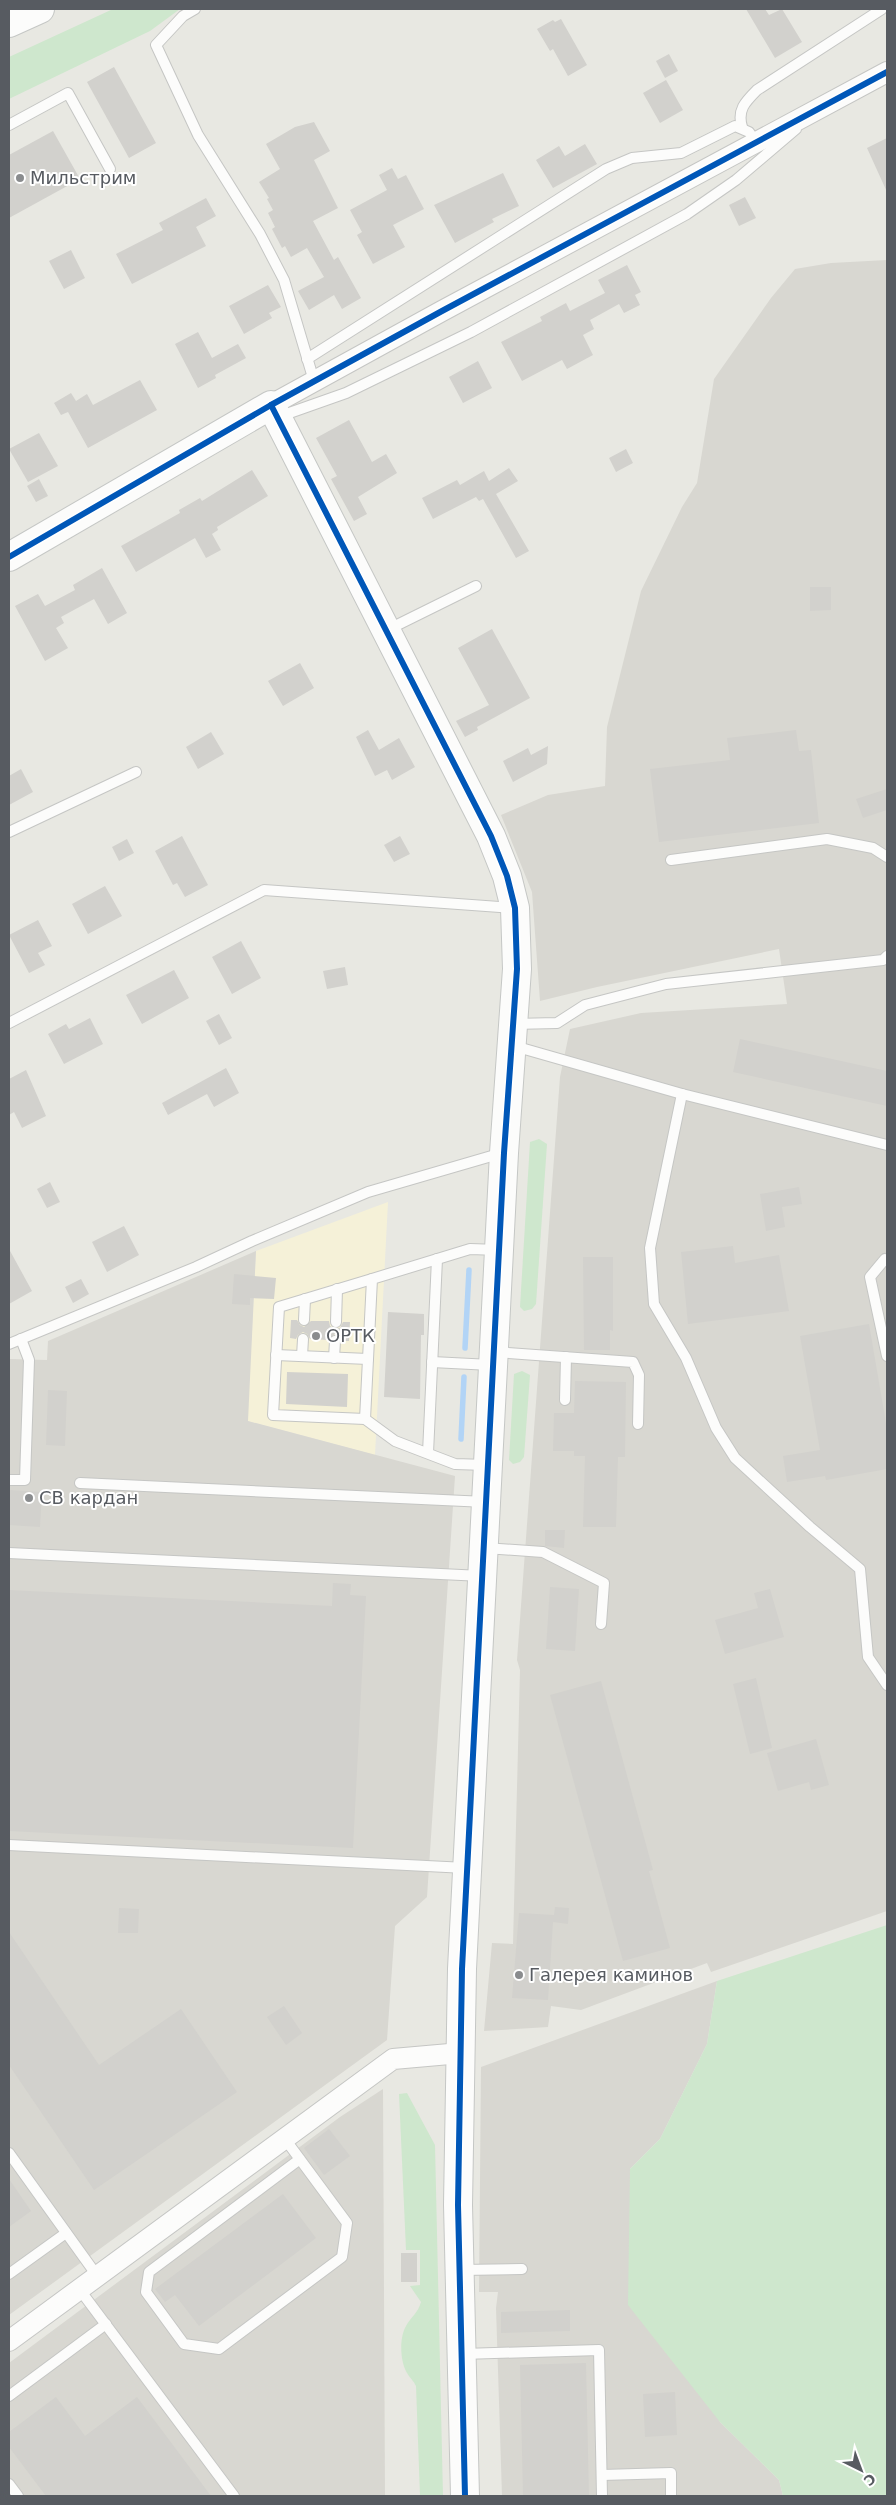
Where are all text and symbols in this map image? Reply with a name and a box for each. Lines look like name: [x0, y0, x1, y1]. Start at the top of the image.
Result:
place label: Мильстрим: [30, 167, 136, 188]
marker: Мильстрим: [14, 172, 26, 184]
place label: ОРТК: [326, 1325, 375, 1346]
marker: ОРТК: [310, 1330, 322, 1342]
place label: СВ кардан: [39, 1487, 138, 1508]
marker: СВ кардан: [23, 1492, 35, 1504]
place label: Галерея каминов: [529, 1964, 693, 1985]
marker: Галерея каминов: [513, 1969, 525, 1981]
north arrow: [836, 2445, 886, 2495]
text: С: [861, 2470, 879, 2489]

